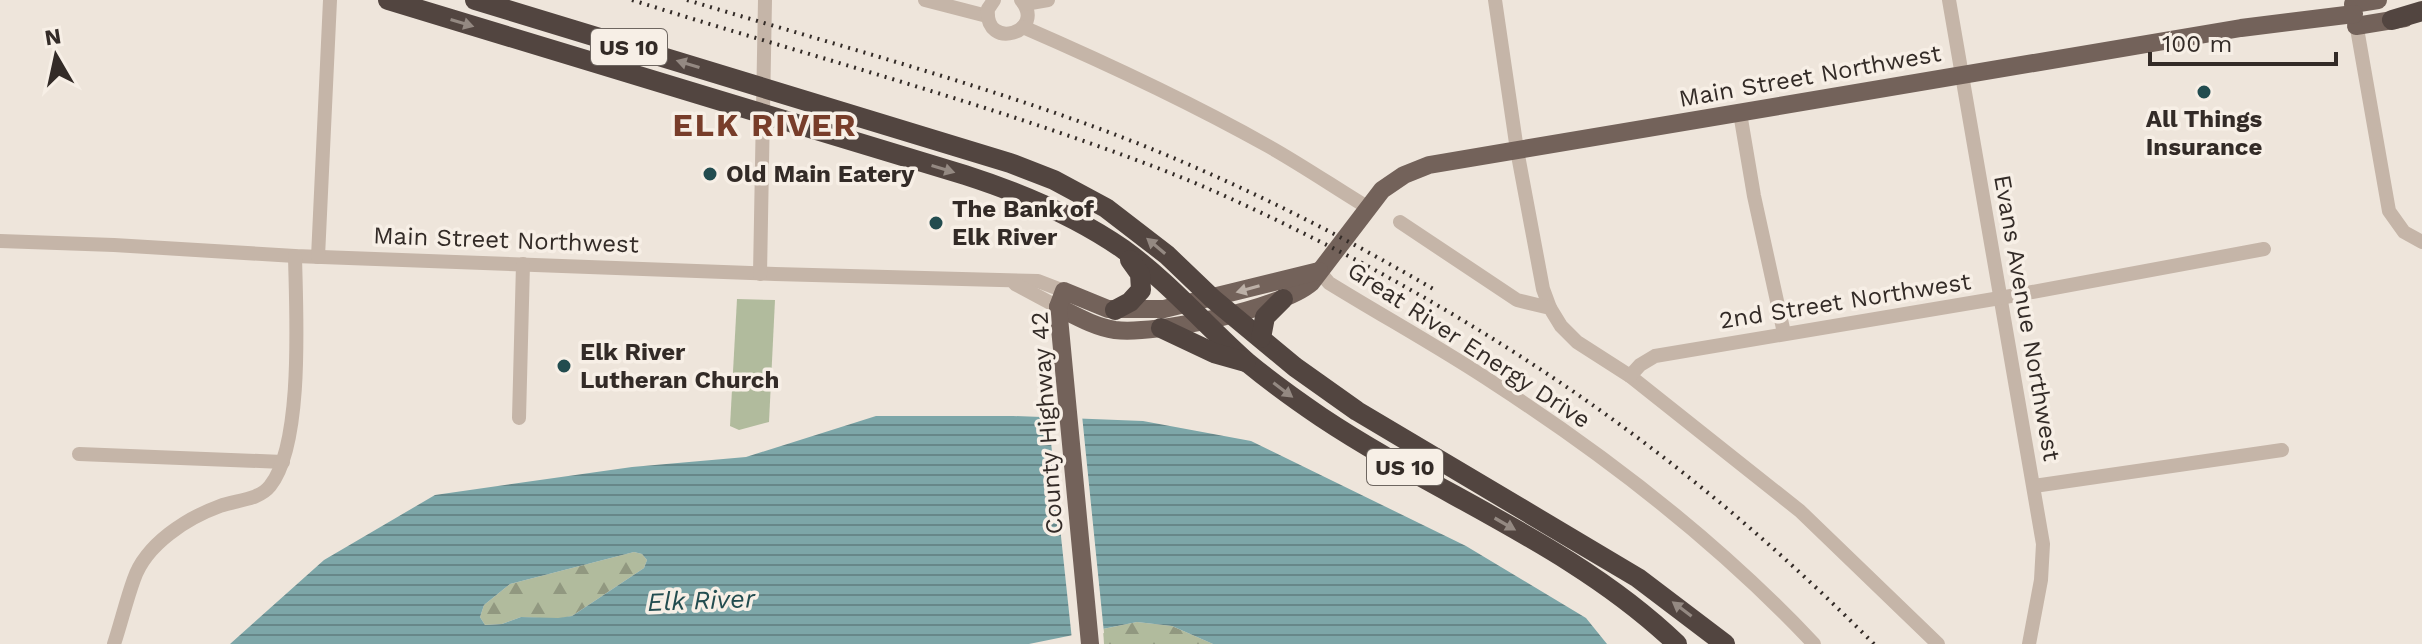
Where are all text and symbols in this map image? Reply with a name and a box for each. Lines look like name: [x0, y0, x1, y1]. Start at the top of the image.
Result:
north arrow: [16, 16, 96, 96]
scale bar: [2150, 16, 2336, 66]
one-way arrow: [451, 17, 475, 30]
text: N: [43, 23, 63, 50]
road number: US 10: [591, 29, 667, 65]
text: 100 m: [2162, 30, 2232, 58]
street label: Main Street Northwest: [1677, 39, 1943, 113]
one-way arrow: [675, 57, 699, 70]
marker: All Things Insurance: [2195, 83, 2213, 101]
place label: All Things Insurance: [2146, 105, 2262, 161]
district label: ELK RIVER: [673, 106, 857, 144]
place label: Old Main Eatery: [726, 160, 915, 188]
one-way arrow: [932, 163, 956, 176]
marker: Old Main Eatery: [701, 165, 719, 183]
street label: Evans Avenue Northwest: [1988, 173, 2066, 463]
place label: The Bank of Elk River: [952, 195, 1094, 251]
marker: The Bank of Elk River: [927, 214, 945, 232]
street label: Main Street Northwest: [373, 221, 639, 259]
one-way arrow: [1146, 238, 1166, 255]
street label: Great River Energy Drive: [1342, 256, 1596, 434]
street label: 2nd Street Northwest: [1717, 267, 1973, 335]
one-way arrow: [1235, 283, 1259, 296]
street label: County Highway 42: [1025, 311, 1069, 535]
place label: Elk River Lutheran Church: [580, 338, 779, 394]
marker: Elk River Lutheran Church: [555, 357, 573, 375]
one-way arrow: [1273, 381, 1293, 397]
road number: US 10: [1367, 449, 1443, 485]
one-way arrow: [1494, 517, 1516, 531]
water label: Elk River: [647, 583, 756, 617]
one-way arrow: [1672, 602, 1693, 618]

